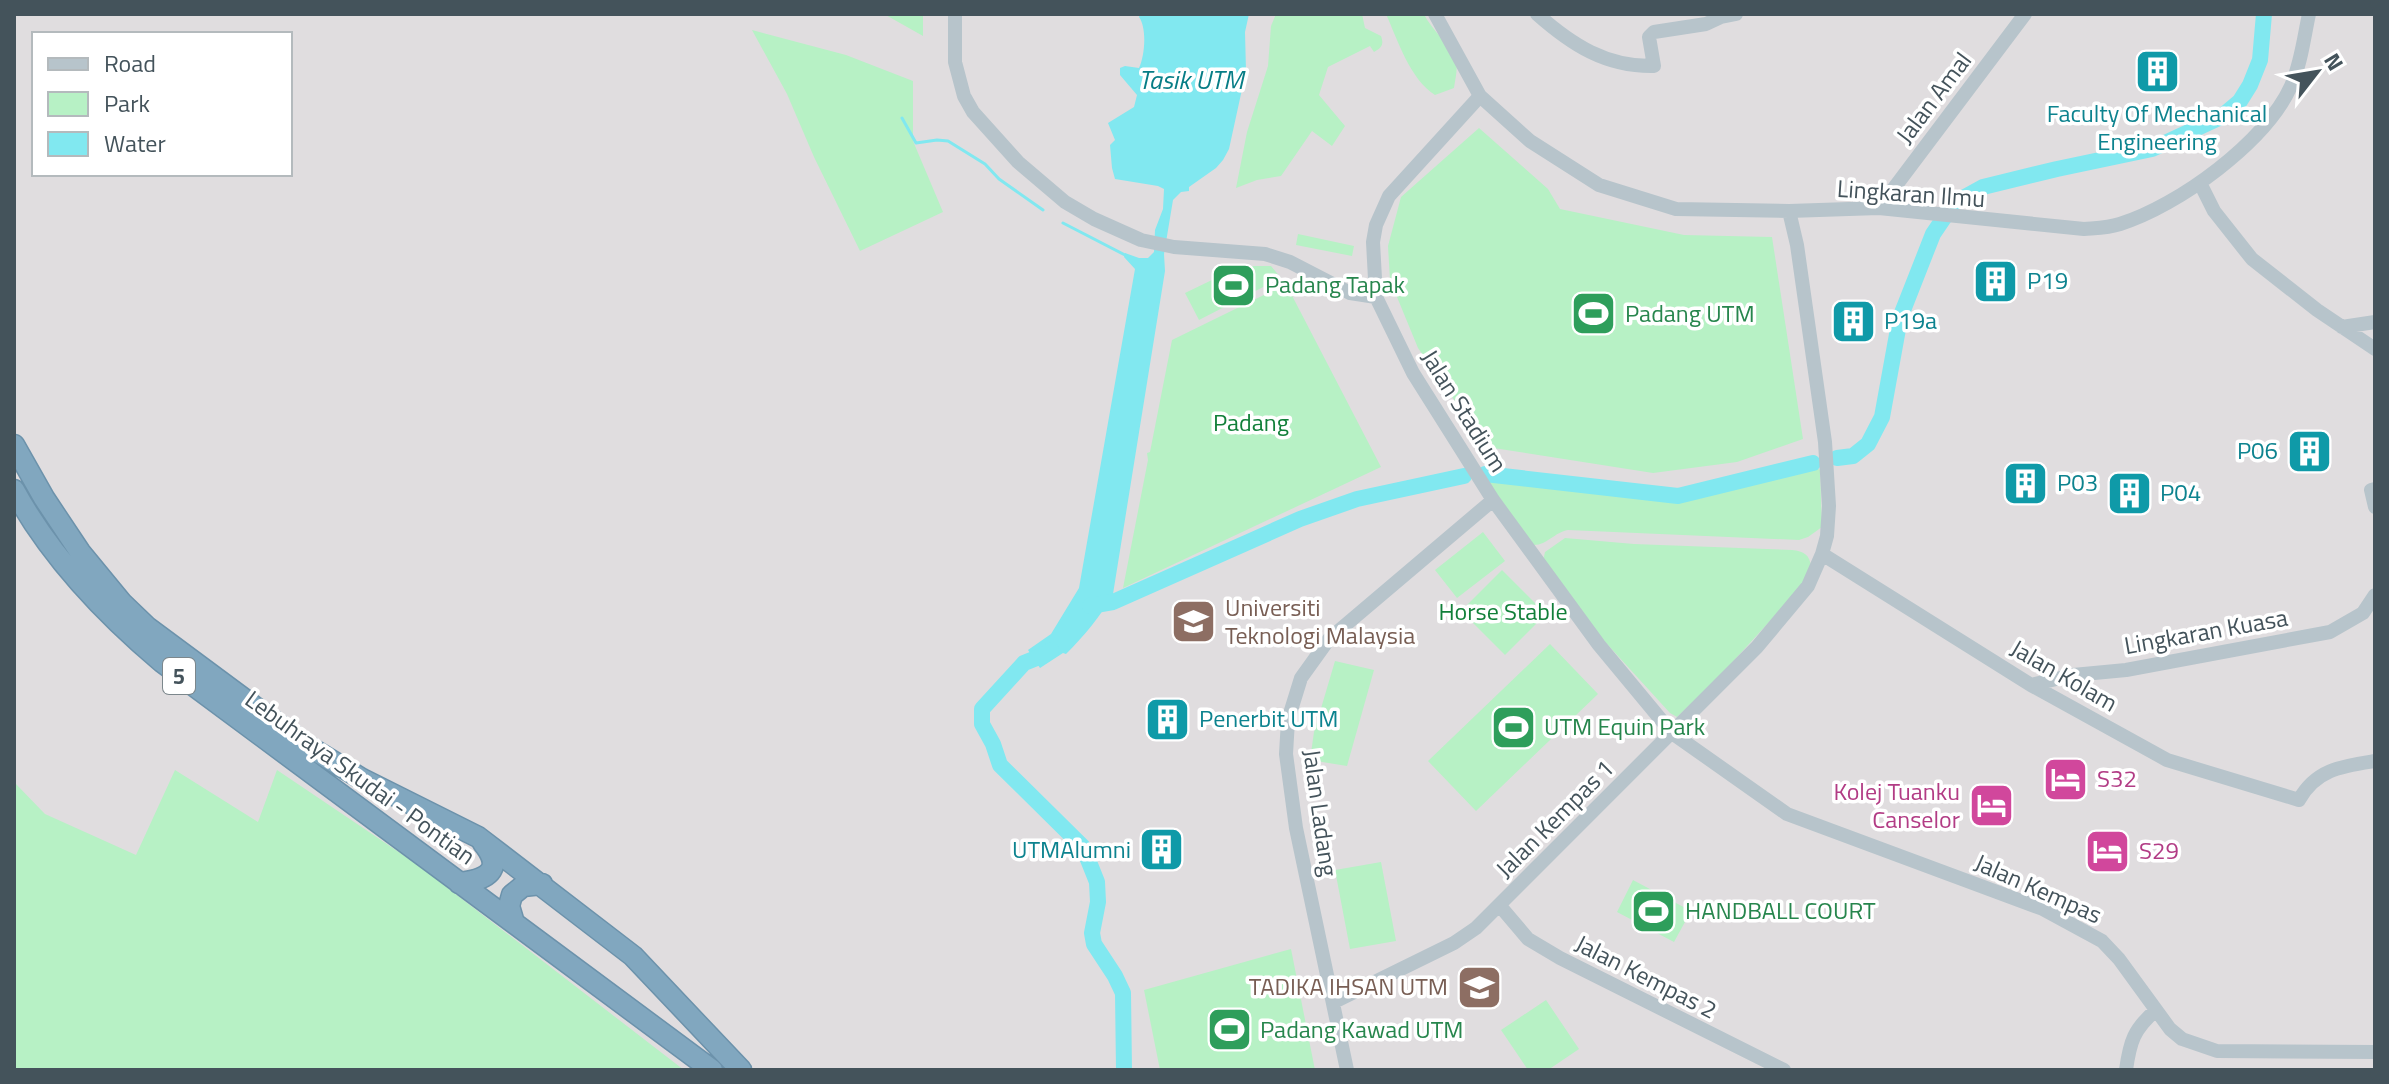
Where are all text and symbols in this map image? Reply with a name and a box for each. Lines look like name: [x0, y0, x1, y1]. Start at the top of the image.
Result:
legend: [32, 32, 292, 176]
north arrow: [2277, 32, 2357, 112]
street label: Jalan Amal: [1887, 44, 1980, 151]
text: Road: [104, 45, 156, 81]
text: N: [2316, 46, 2353, 77]
building icon: Faculty Of Mechanical Engineering: [2133, 48, 2181, 96]
water label: Tasik UTM: [1139, 60, 1246, 99]
text: Park: [104, 85, 150, 121]
place label: Faculty Of Mechanical Engineering: [2047, 95, 2267, 159]
text: Water: [104, 125, 166, 161]
street label: Lingkaran Ilmu: [1836, 170, 1986, 216]
building icon: P19: [1972, 257, 2020, 305]
sports icon: Padang Tapak: [1210, 261, 1258, 309]
place label: P19: [2027, 262, 2068, 298]
place label: Padang Tapak: [1265, 266, 1406, 302]
sports icon: Padang UTM: [1570, 290, 1618, 338]
place label: Padang UTM: [1625, 295, 1755, 331]
building icon: P19a: [1829, 297, 1877, 345]
place label: P19a: [1884, 302, 1937, 338]
street label: Jalan Stadium: [1413, 342, 1517, 479]
park label: Padang: [1213, 404, 1289, 440]
building icon: P06: [2285, 427, 2333, 475]
place label: P06: [2237, 432, 2278, 468]
building icon: P03: [2002, 459, 2050, 507]
place label: P03: [2057, 464, 2098, 500]
building icon: P04: [2105, 469, 2153, 517]
place label: P04: [2160, 474, 2201, 510]
place label: Universiti Teknologi Malaysia: [1225, 589, 1415, 653]
park label: Horse Stable: [1438, 593, 1568, 629]
school or university icon: Universiti Teknologi Malaysia: [1170, 598, 1218, 646]
street label: Lingkaran Kuasa: [2121, 599, 2290, 663]
street label: Jalan Kolam: [2004, 630, 2125, 720]
road number: 5: [163, 658, 195, 694]
street label: Lebuhraya Skudai - Pontian: [238, 681, 483, 873]
building icon: Penerbit UTM: [1144, 695, 1192, 743]
place label: Penerbit UTM: [1199, 700, 1338, 736]
sports icon: UTM Equin Park: [1489, 703, 1537, 751]
place label: UTM Equin Park: [1544, 708, 1706, 744]
street label: Jalan Ladang: [1294, 747, 1348, 879]
street label: Jalan Kempas 1: [1487, 751, 1622, 886]
hotel icon: S32: [2042, 755, 2090, 803]
place label: S32: [2097, 760, 2137, 796]
place label: Kolej Tuanku Canselor: [1833, 773, 1960, 837]
hotel icon: Kolej Tuanku Canselor: [1967, 782, 2015, 830]
building icon: UTMAlumni: [1138, 826, 1186, 874]
hotel icon: S29: [2084, 827, 2132, 875]
place label: UTMAlumni: [1012, 831, 1131, 867]
place label: S29: [2139, 832, 2179, 868]
street label: Jalan Kempas: [1969, 844, 2108, 932]
sports icon: HANDBALL COURT: [1630, 887, 1678, 935]
place label: HANDBALL COURT: [1685, 892, 1876, 928]
street label: Jalan Kempas 2: [1569, 925, 1724, 1027]
school or university icon: TADIKA IHSAN UTM: [1455, 963, 1503, 1011]
place label: TADIKA IHSAN UTM: [1249, 968, 1448, 1004]
sports icon: Padang Kawad UTM: [1205, 1006, 1253, 1054]
place label: Padang Kawad UTM: [1260, 1011, 1463, 1047]

